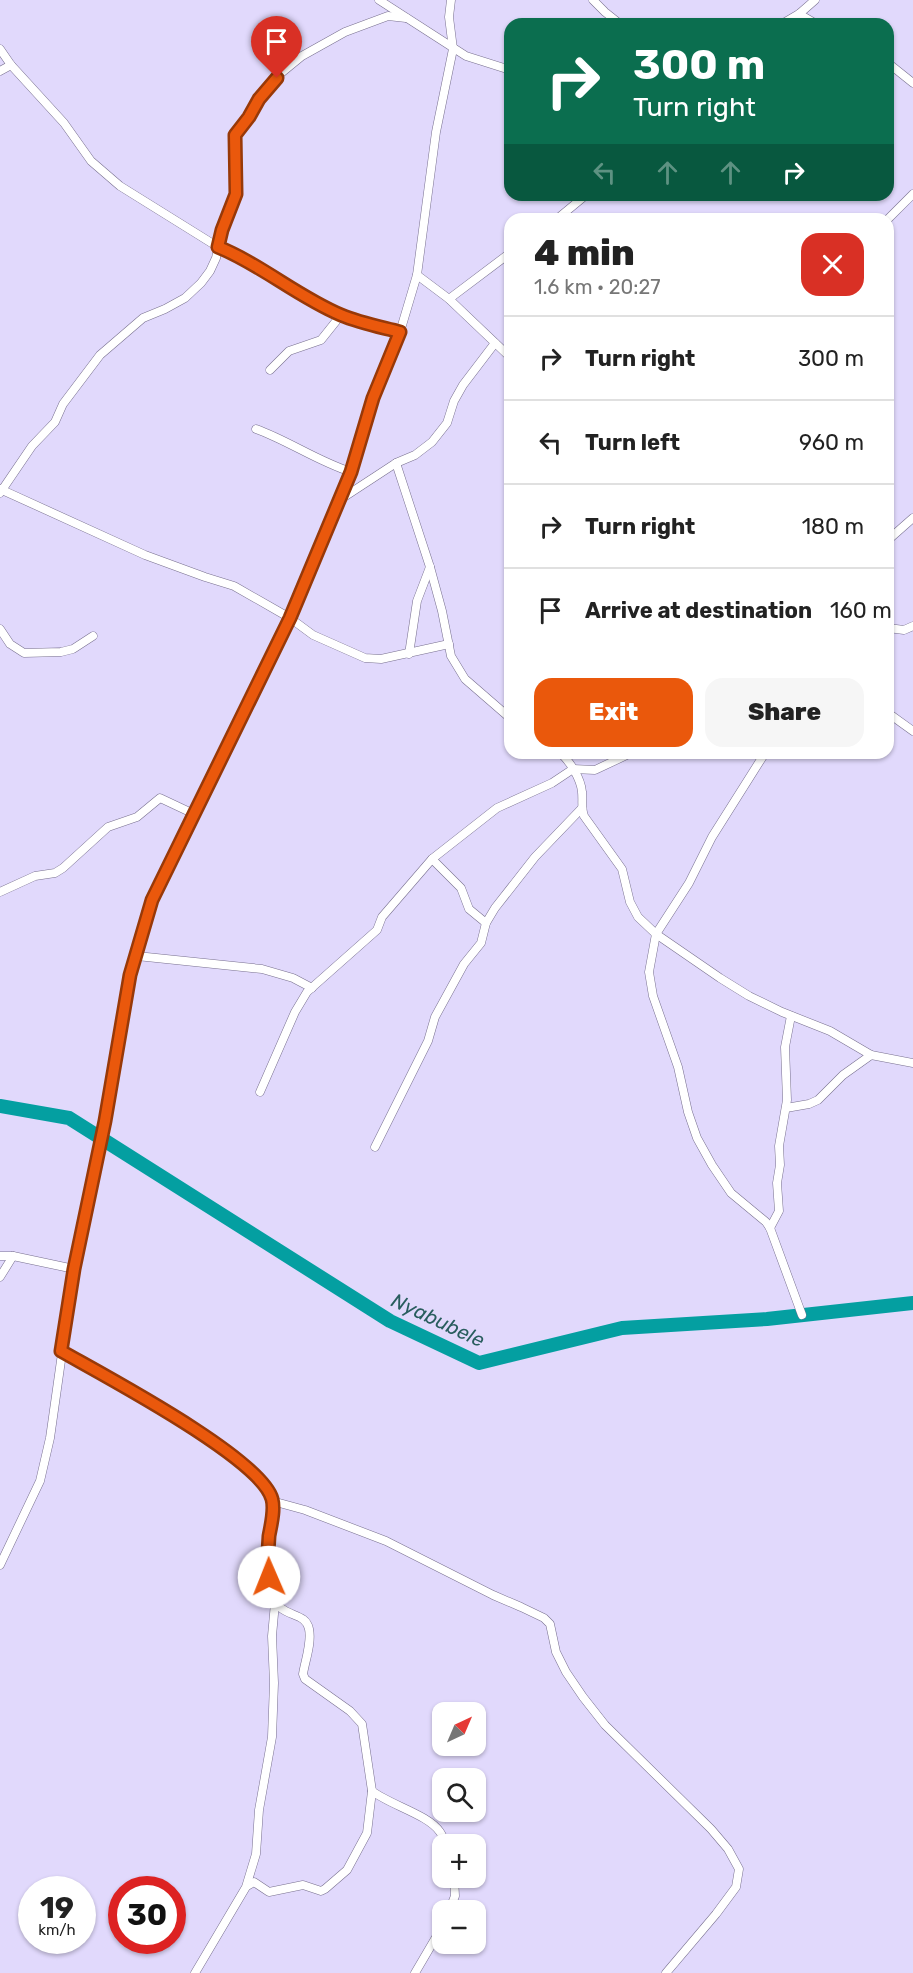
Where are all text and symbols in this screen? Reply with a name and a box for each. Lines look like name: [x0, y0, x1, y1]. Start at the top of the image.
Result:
pin: [251, 16, 302, 78]
icon: arrive: [260, 25, 293, 58]
text: 300 m: [633, 40, 765, 90]
icon: right: [534, 42, 612, 120]
text: Turn right: [633, 91, 756, 123]
icon: left: [588, 156, 621, 189]
icon: ahead: [651, 156, 684, 189]
icon: ahead: [714, 156, 747, 189]
icon: right: [777, 156, 810, 189]
text: 4 min: [534, 231, 635, 274]
button: close: [801, 233, 864, 296]
text: 1.6 km · 20:27: [534, 275, 660, 299]
icon: right: [534, 342, 567, 375]
text: Turn right: [585, 345, 695, 372]
text: 300 m: [798, 345, 864, 372]
icon: left: [534, 426, 567, 459]
text: Turn left: [585, 429, 680, 456]
text: 960 m: [799, 429, 864, 456]
icon: right: [534, 510, 567, 543]
text: Turn right: [585, 513, 695, 540]
text: 180 m: [802, 513, 864, 540]
icon: arrive: [534, 594, 567, 627]
text: Arrive at destination: [585, 597, 812, 624]
text: 160 m: [830, 597, 892, 624]
button: Exit: [534, 678, 693, 747]
button: Share: [705, 678, 864, 747]
water label: Nyabubele: [388, 1288, 488, 1352]
position arrow: [237, 1545, 301, 1609]
north arrow: [432, 1702, 486, 1756]
map controls: [432, 1702, 486, 1954]
button: search: [432, 1768, 486, 1822]
button: +: [432, 1834, 486, 1888]
speed limit sign: 30: [108, 1876, 186, 1954]
text: 19: [40, 1890, 74, 1926]
button: −: [432, 1900, 486, 1954]
text: km/h: [38, 1921, 76, 1939]

